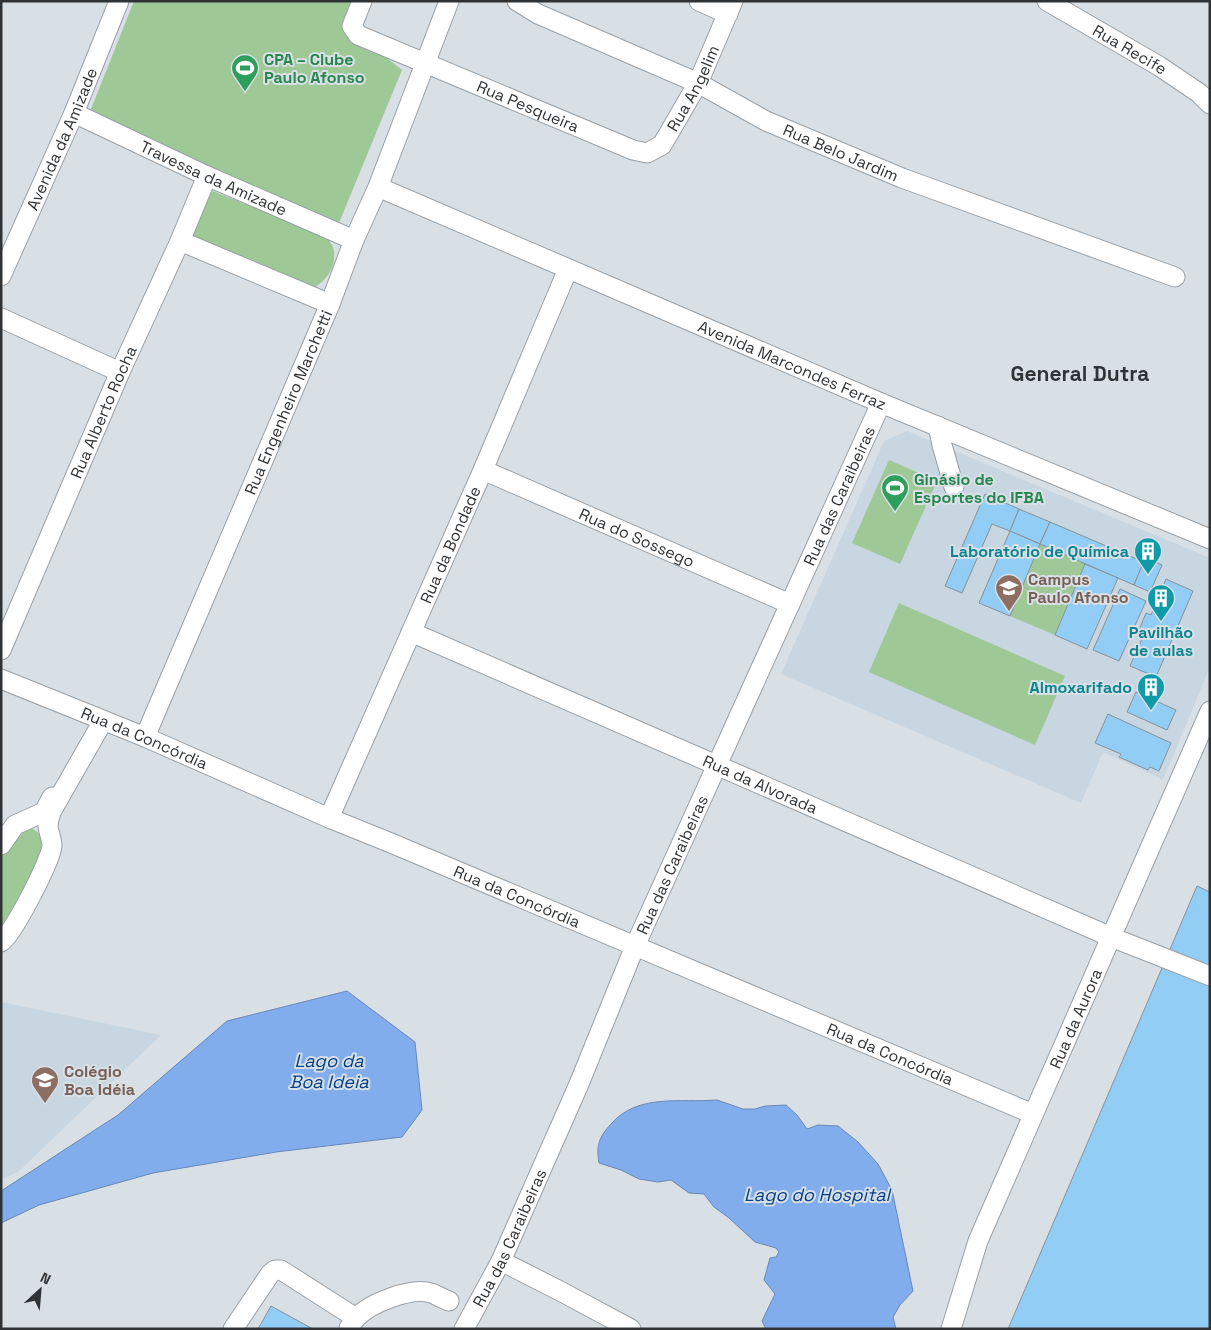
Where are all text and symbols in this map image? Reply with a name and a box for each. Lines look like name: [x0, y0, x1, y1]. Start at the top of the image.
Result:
street label: Rua Recife: [1089, 20, 1171, 79]
street label: Rua Angelim: [662, 42, 724, 135]
place label: CPA – Clube Paulo Afonso: [264, 49, 365, 88]
sports icon: CPA – Clube Paulo Afonso: [230, 53, 260, 92]
street label: Avenida da Amizade: [22, 65, 102, 214]
street label: Rua Pesqueira: [473, 76, 582, 137]
street label: Rua Belo Jardim: [780, 119, 902, 186]
street label: Travessa da Amizade: [137, 136, 290, 221]
street label: Rua Engenheiro Marchetti: [240, 307, 337, 498]
street label: Avenida Marcondes Ferraz: [695, 316, 889, 415]
street label: Rua Alberto Rocha: [66, 342, 142, 482]
district label: General Dutra: [1011, 360, 1149, 387]
street label: Rua das Caraibeiras: [799, 423, 880, 569]
place label: Ginásio de Esportes do IFBA: [914, 469, 1044, 508]
sports icon: Ginásio de Esportes do IFBA: [880, 473, 910, 512]
street label: Rua da Bondade: [415, 483, 486, 607]
street label: Rua do Sossego: [576, 503, 698, 572]
building icon: Laboratório de Química: [1133, 536, 1163, 575]
place label: Laboratório de Química: [950, 541, 1129, 562]
place label: Campus Paulo Afonso: [1028, 569, 1129, 608]
school or university icon: Campus Paulo Afonso: [994, 573, 1024, 612]
building icon: Pavilhão de aulas: [1146, 583, 1176, 622]
place label: Pavilhão de aulas: [1129, 622, 1193, 661]
building icon: Almoxarifado: [1136, 672, 1166, 711]
place label: Almoxarifado: [1030, 677, 1132, 698]
street label: Rua da Concórdia: [78, 702, 211, 774]
street label: Rua da Alvorada: [699, 750, 821, 819]
street label: Rua das Caraibeiras: [632, 792, 713, 938]
street label: Rua da Concórdia: [450, 861, 583, 933]
street label: Rua da Aurora: [1045, 965, 1107, 1072]
street label: Rua da Concórdia: [824, 1018, 957, 1090]
water label: Lago da Boa Ideia: [289, 1049, 369, 1093]
place label: Colégio Boa Idéia: [64, 1061, 135, 1100]
school or university icon: Colégio Boa Idéia: [30, 1065, 60, 1104]
street label: Rua das Caraibeiras: [468, 1166, 551, 1311]
water label: Lago do Hospital: [744, 1183, 893, 1206]
north arrow: [15, 1265, 65, 1315]
text: N: [38, 1268, 54, 1288]

